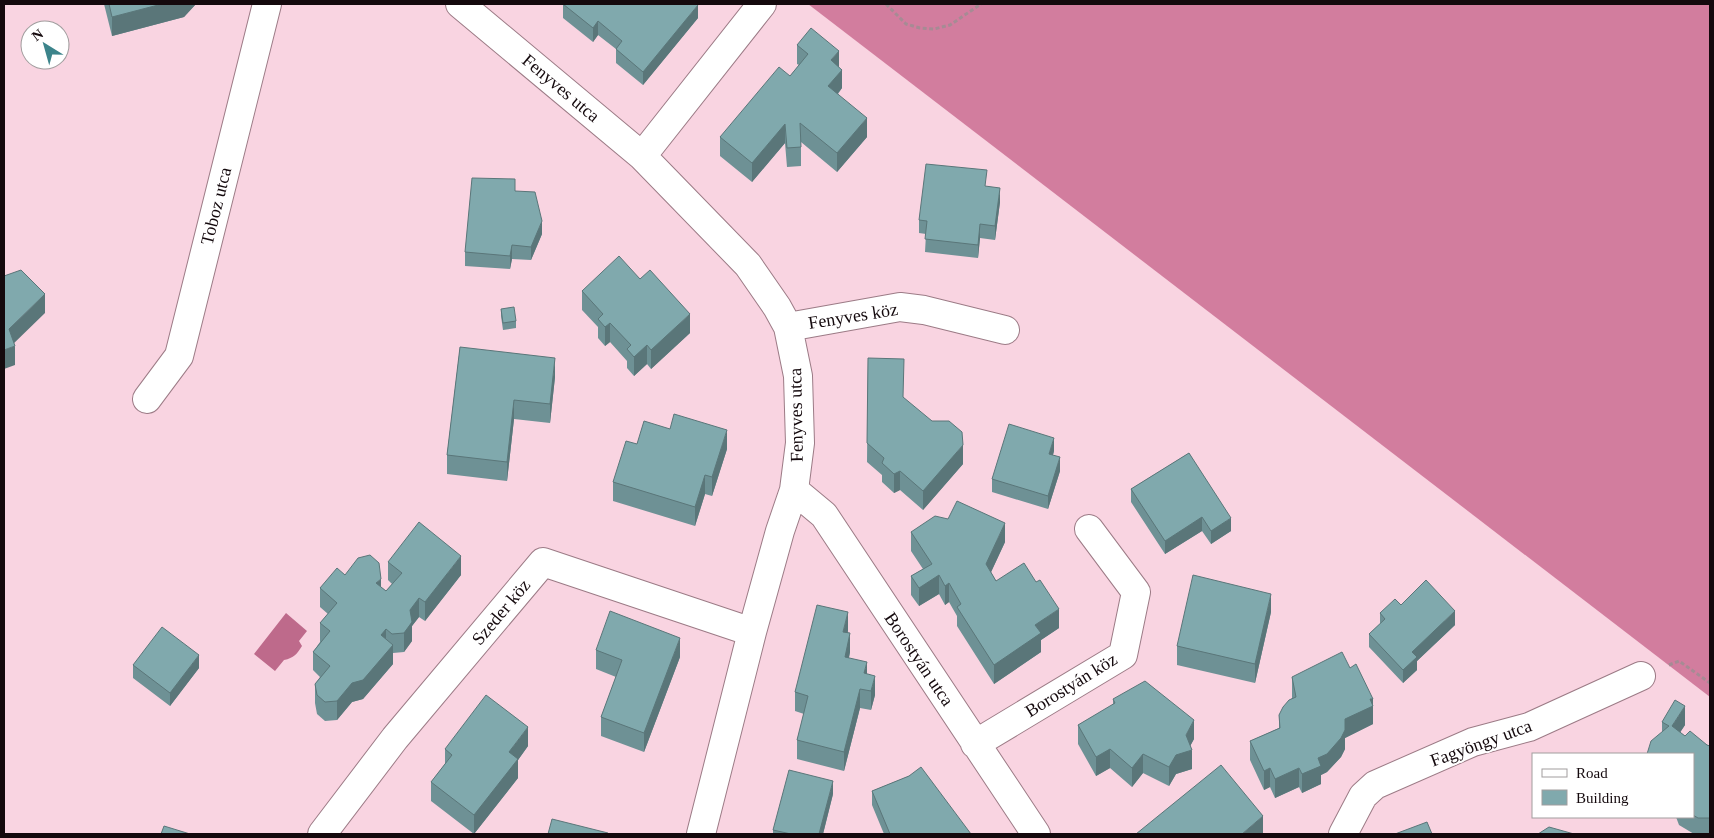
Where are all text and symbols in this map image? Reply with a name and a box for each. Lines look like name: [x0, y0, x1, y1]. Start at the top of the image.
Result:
north arrow: [20, 20, 70, 70]
text: N: [29, 26, 46, 44]
street label: Fenyves utca: [518, 50, 604, 126]
street label: Toboz utca: [197, 165, 235, 247]
street label: Fenyves köz: [807, 299, 899, 333]
street label: Fenyves utca: [785, 368, 807, 462]
street label: Szeder köz: [468, 575, 534, 649]
street label: Borostyán utca: [880, 608, 958, 710]
street label: Borostyán köz: [1021, 649, 1121, 721]
street label: Fagyöngy utca: [1428, 715, 1534, 771]
legend: [1532, 753, 1694, 818]
text: Road: [1576, 765, 1608, 781]
text: Building: [1576, 790, 1629, 806]

